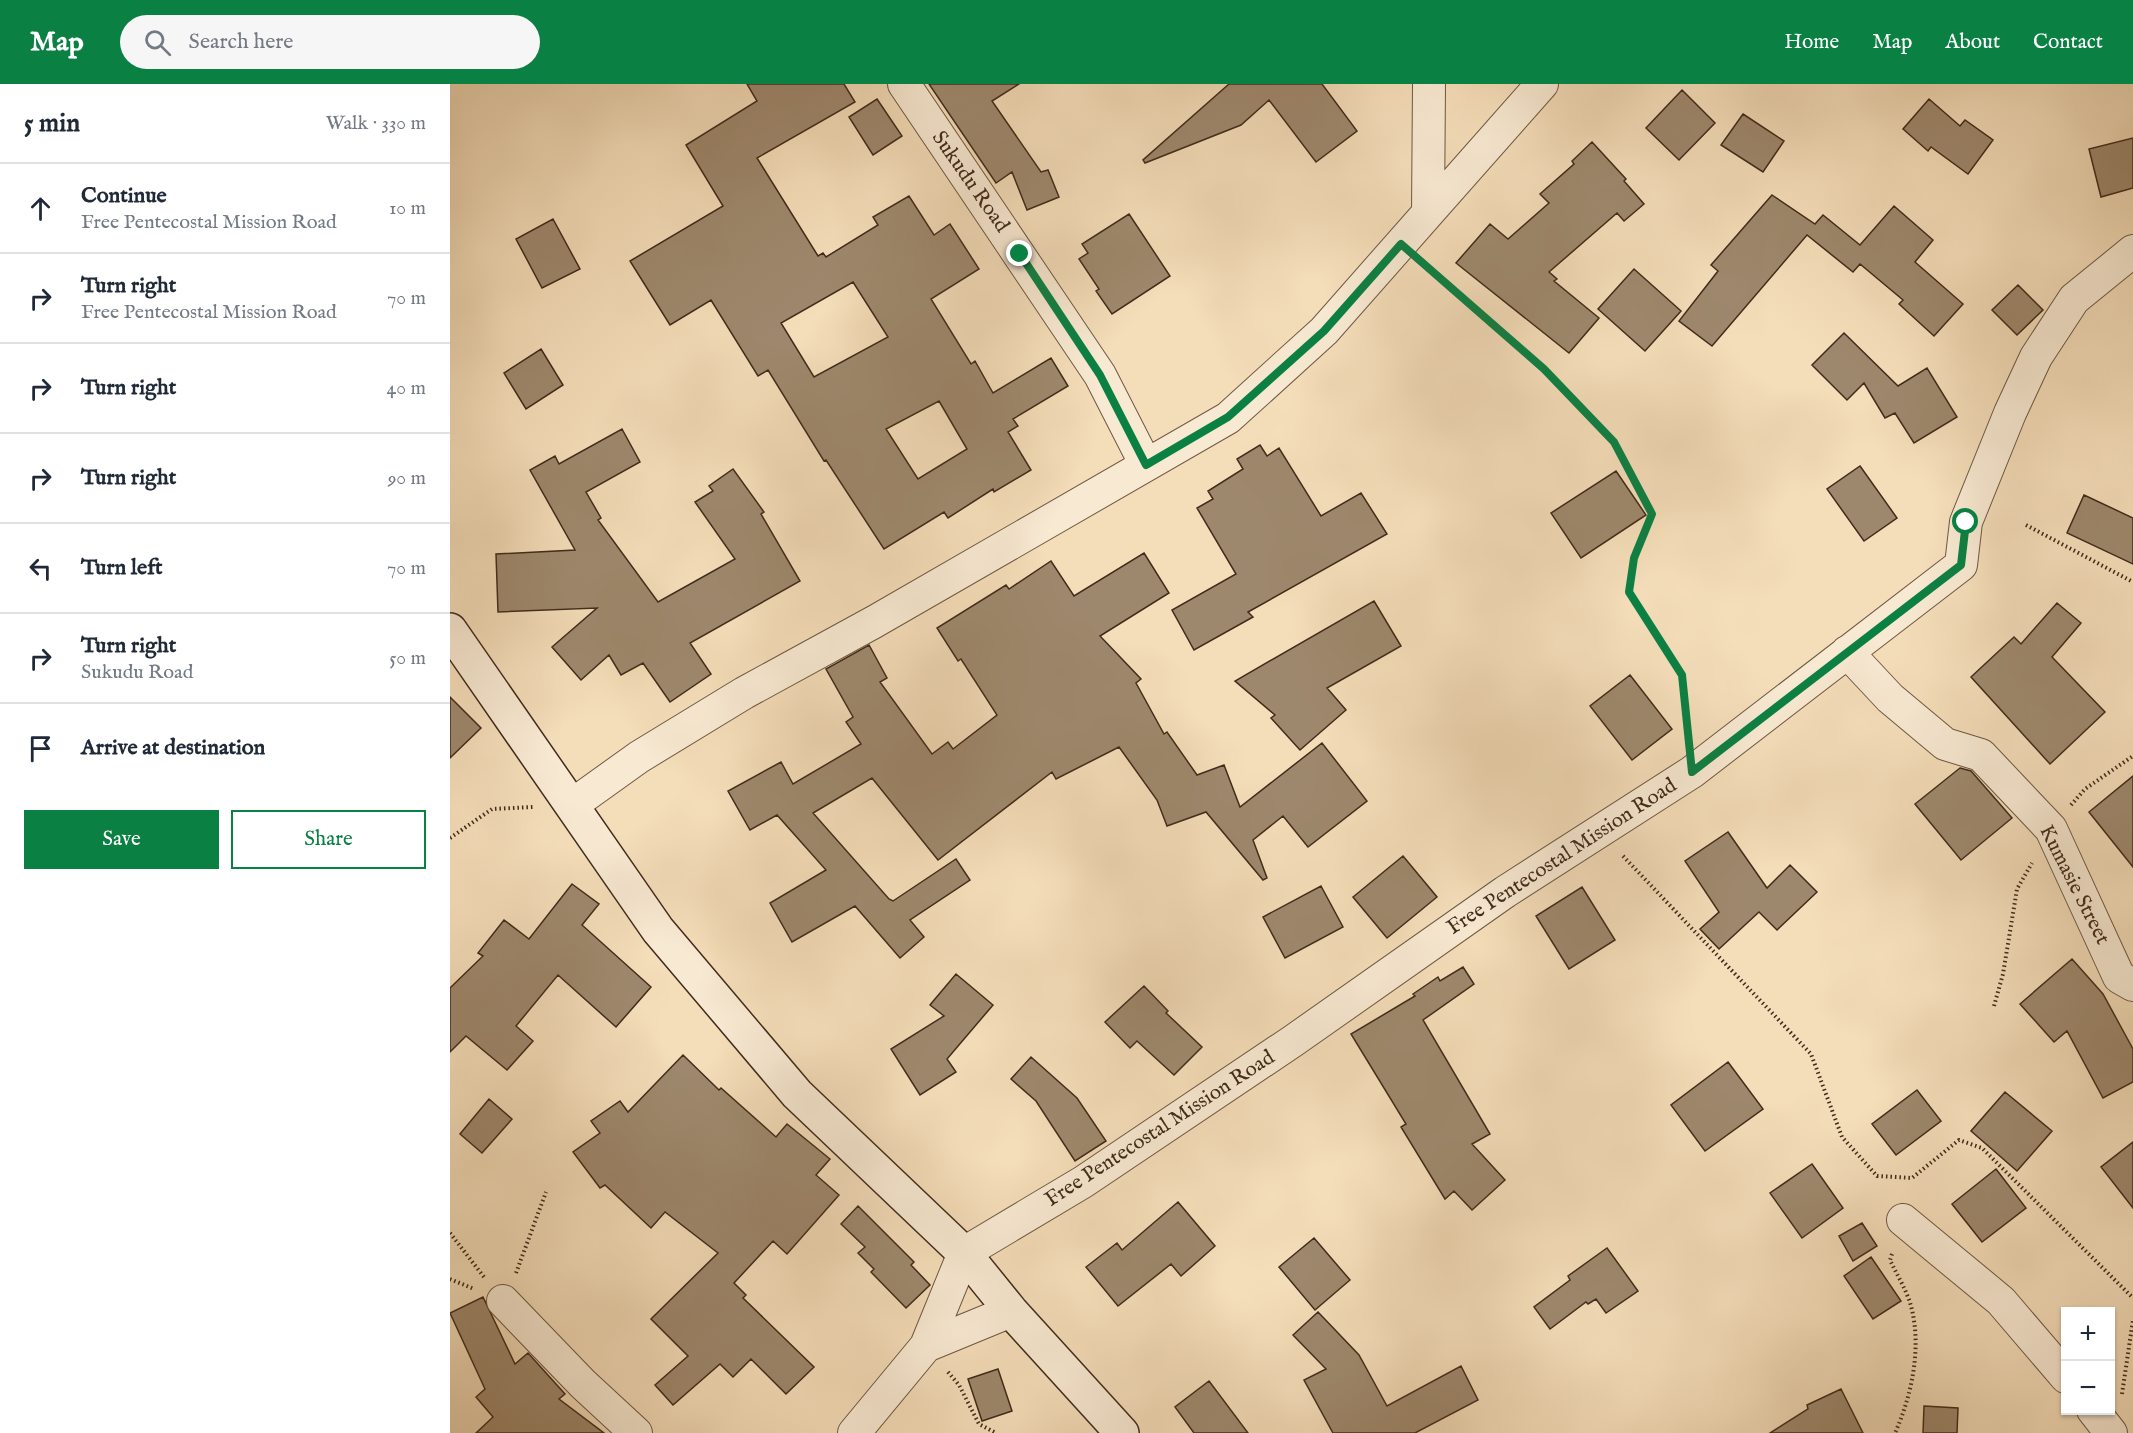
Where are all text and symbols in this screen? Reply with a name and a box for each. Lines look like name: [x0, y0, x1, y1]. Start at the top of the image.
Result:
search box: [120, 15, 540, 69]
text: Map: [30, 25, 84, 60]
icon: search: [141, 26, 174, 59]
text: Search here: [189, 28, 293, 56]
text: Home: [1784, 29, 1839, 56]
text: Map: [1872, 29, 1912, 56]
text: About: [1945, 29, 2000, 56]
text: Contact: [2033, 29, 2103, 56]
text: 5 min: [24, 107, 80, 140]
text: Walk · 330 m: [326, 111, 426, 136]
street label: Sukudu Road: [925, 126, 1015, 239]
text: Continue: [81, 182, 167, 210]
icon: ahead: [24, 192, 57, 225]
text: 10 m: [389, 196, 426, 221]
text: Free Pentecostal Mission Road: [81, 210, 337, 235]
route end: [1006, 240, 1032, 266]
text: Turn right: [81, 272, 176, 300]
icon: right: [24, 282, 57, 315]
text: 70 m: [387, 286, 426, 311]
text: Free Pentecostal Mission Road: [81, 300, 337, 325]
icon: right: [24, 372, 57, 405]
text: Turn right: [81, 374, 176, 402]
text: 40 m: [387, 376, 426, 401]
icon: right: [24, 462, 57, 495]
text: Turn right: [81, 464, 176, 492]
text: 90 m: [388, 466, 426, 491]
route start: [1952, 508, 1978, 534]
icon: left: [24, 552, 57, 585]
text: Turn left: [81, 554, 163, 582]
text: 70 m: [387, 556, 426, 581]
text: Turn right: [81, 632, 176, 660]
icon: right: [24, 642, 57, 675]
text: 50 m: [389, 646, 426, 671]
text: Sukudu Road: [81, 660, 193, 685]
icon: arrive: [24, 732, 57, 765]
text: Arrive at destination: [81, 734, 265, 762]
street label: Free Pentecostal Mission Road: [1442, 772, 1683, 941]
button: Save: [24, 810, 219, 869]
button: Share: [231, 810, 426, 869]
street label: Kumasie Street: [2032, 821, 2116, 949]
street label: Free Pentecostal Mission Road: [1040, 1044, 1281, 1213]
map controls: [2061, 1307, 2115, 1415]
button: +: [2061, 1307, 2115, 1361]
button: −: [2061, 1361, 2115, 1415]

